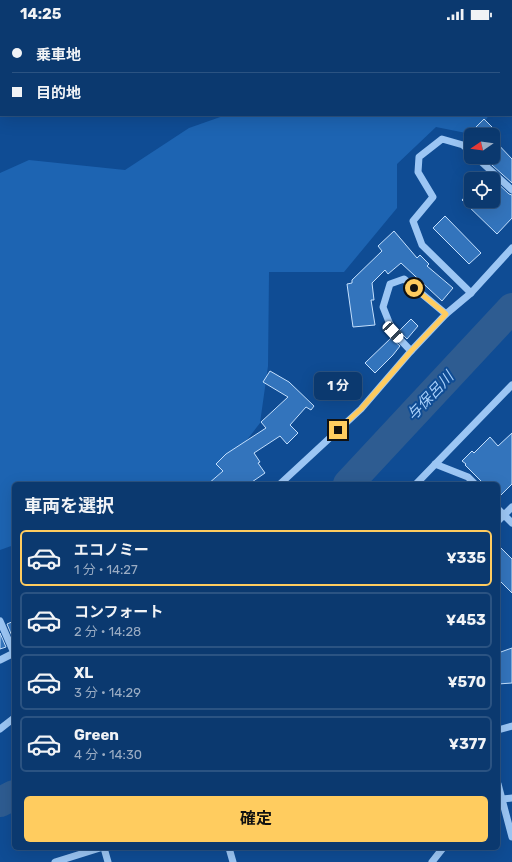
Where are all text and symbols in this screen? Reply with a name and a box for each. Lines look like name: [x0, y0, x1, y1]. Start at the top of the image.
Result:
text: 14:25: [20, 5, 62, 23]
text: 乗車地: [36, 46, 81, 64]
text: 目的地: [36, 84, 81, 102]
north arrow: [464, 128, 500, 164]
map controls: [464, 128, 500, 208]
button: locate: [464, 172, 500, 208]
route start: [405, 279, 423, 297]
car: [380, 319, 406, 345]
water label: 与保呂川: [403, 366, 458, 424]
callout: 1 分: [314, 372, 362, 400]
text: 1 分: [327, 378, 349, 393]
route end: [329, 421, 347, 439]
text: 車両を選択: [24, 495, 114, 517]
icon: car: [26, 540, 62, 576]
text: エコノミー: [74, 541, 149, 559]
text: ¥335: [446, 549, 486, 567]
text: 1 分 · 14:27: [74, 562, 138, 577]
icon: car: [26, 602, 62, 638]
text: コンフォート: [74, 603, 164, 621]
text: ¥453: [446, 611, 486, 629]
text: 2 分 · 14:28: [74, 624, 141, 639]
icon: car: [26, 664, 62, 700]
text: XL: [74, 664, 93, 682]
text: ¥570: [447, 673, 486, 691]
text: 3 分 · 14:29: [74, 685, 141, 700]
icon: car: [26, 726, 62, 762]
text: Green: [74, 726, 119, 744]
text: ¥377: [449, 735, 486, 753]
text: 4 分 · 14:30: [74, 747, 142, 762]
button: 確定: [24, 796, 488, 842]

